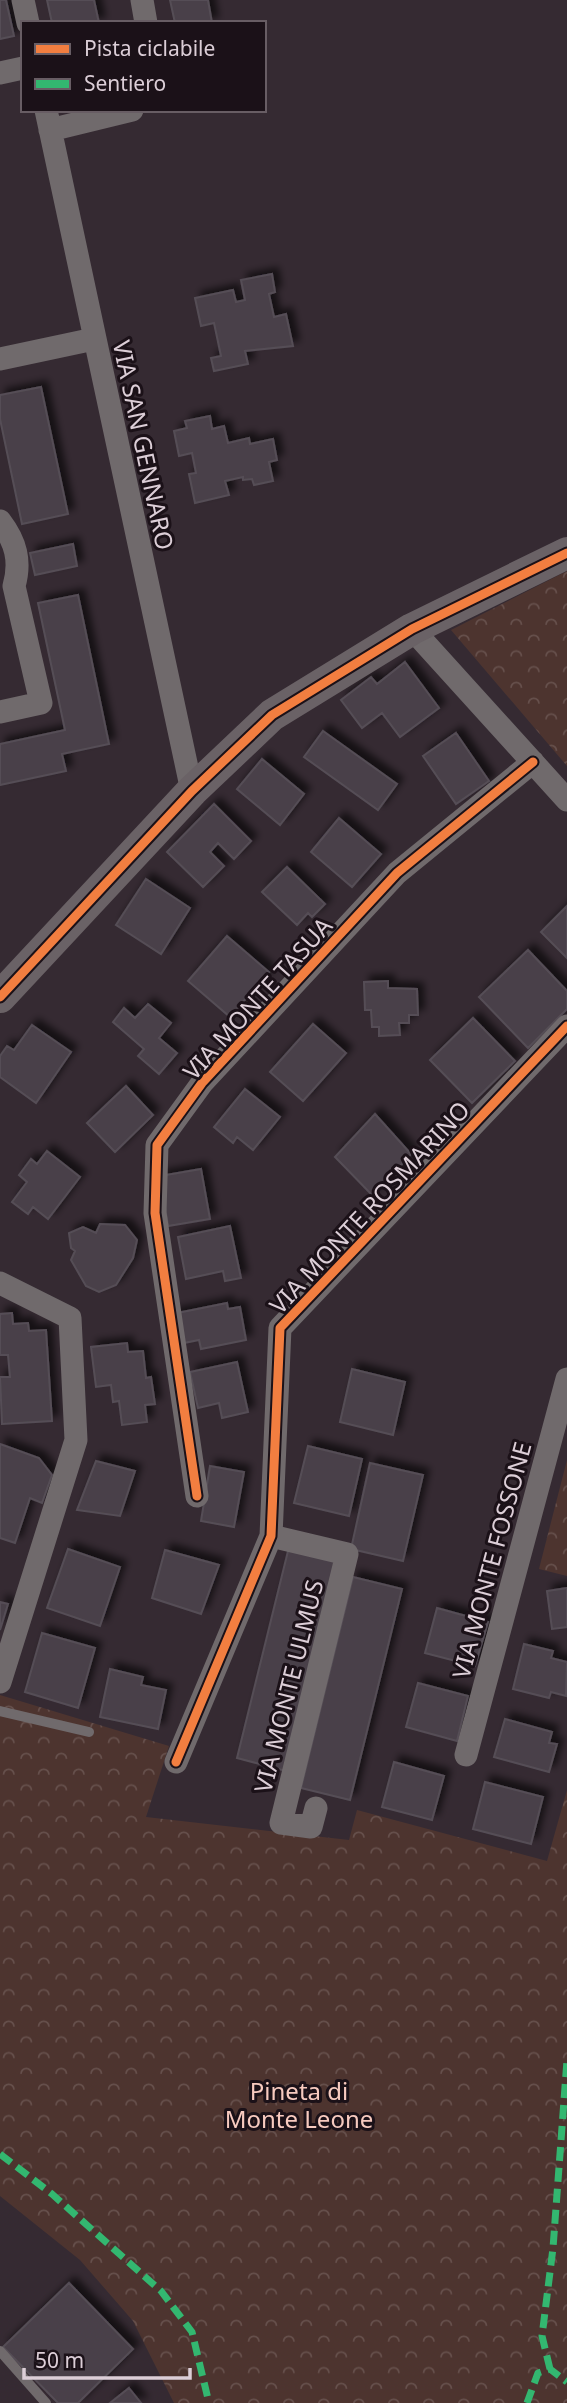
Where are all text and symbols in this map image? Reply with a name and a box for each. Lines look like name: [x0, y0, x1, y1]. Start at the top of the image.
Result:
legend: [21, 21, 266, 112]
text: Pista ciclabile: [84, 34, 215, 62]
text: Sentiero: [84, 69, 166, 97]
street label: VIA SAN GENNARO: [106, 337, 182, 553]
street label: VIA MONTE TASUA: [175, 909, 339, 1087]
street label: VIA MONTE ROSMARINO: [262, 1093, 476, 1321]
street label: VIA MONTE FOSSONE: [444, 1438, 538, 1682]
street label: VIA MONTE ULMUS: [246, 1576, 330, 1796]
park label: Pineta di Monte Leone: [225, 2074, 373, 2135]
scale bar: [24, 2336, 191, 2380]
text: 50 m: [35, 2346, 84, 2374]

